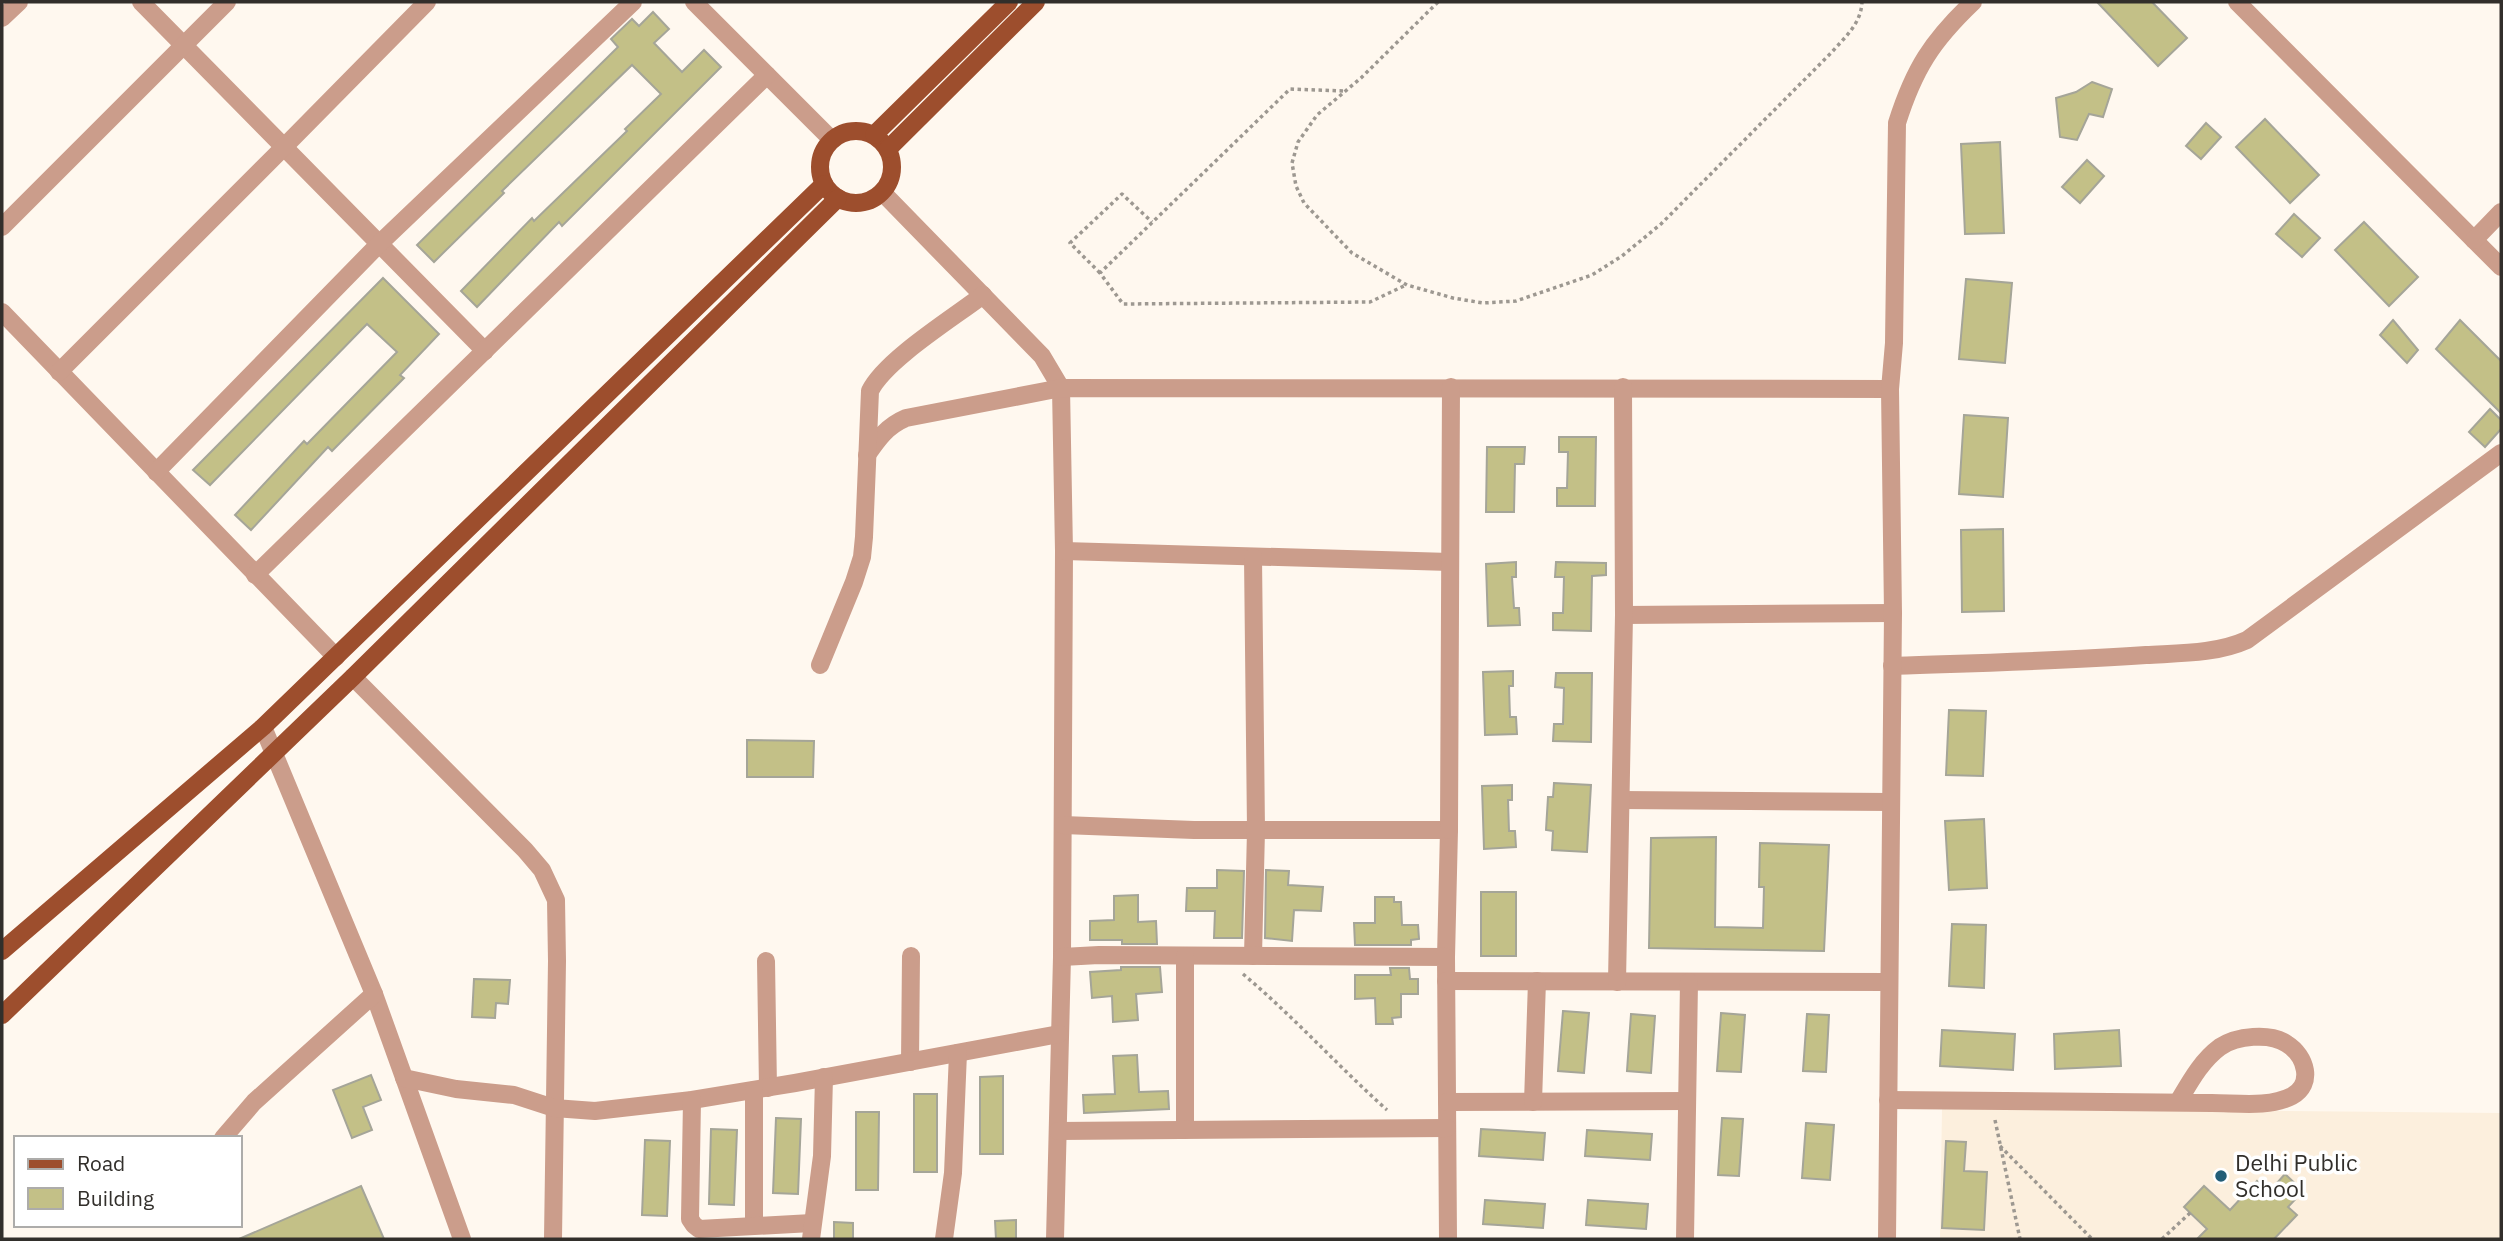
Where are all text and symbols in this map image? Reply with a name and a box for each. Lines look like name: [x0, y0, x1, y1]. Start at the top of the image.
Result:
legend: [14, 1136, 242, 1227]
place label: Delhi Public School: [2235, 1147, 2357, 1203]
text: Road: [77, 1149, 125, 1177]
marker: Delhi Public School: [2213, 1168, 2229, 1184]
text: Building: [77, 1184, 154, 1212]

